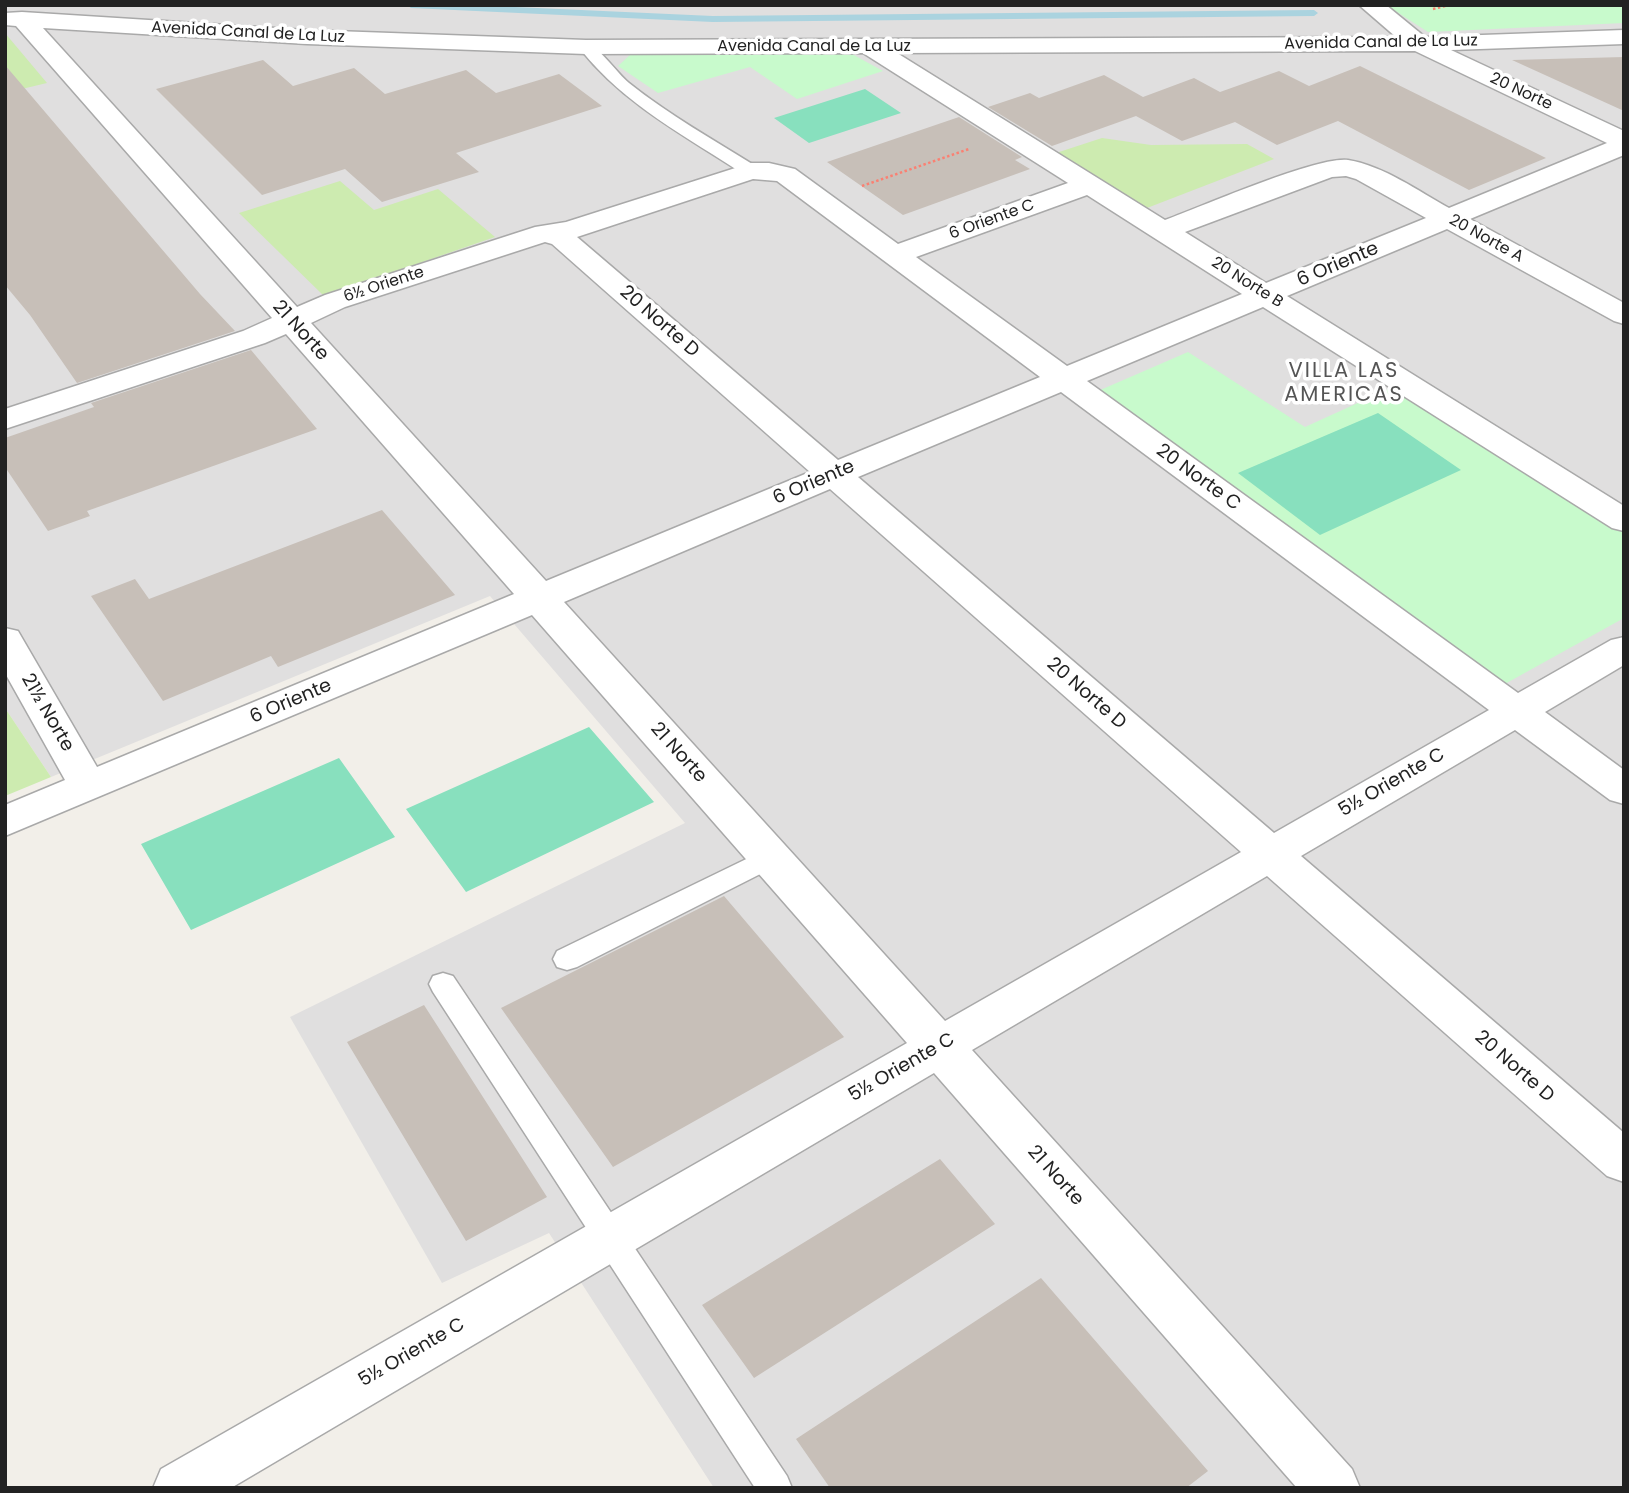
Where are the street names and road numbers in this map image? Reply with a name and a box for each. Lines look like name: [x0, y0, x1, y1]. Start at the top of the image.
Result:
street label: Avenida Canal de La Luz: [151, 18, 345, 48]
street label: Avenida Canal de La Luz: [1284, 32, 1478, 54]
street label: Avenida Canal de La Luz: [717, 37, 911, 57]
street label: 20 Norte: [1487, 69, 1555, 115]
street label: 6 Oriente C: [947, 196, 1037, 244]
street label: 20 Norte A: [1446, 211, 1526, 267]
street label: 6 Oriente: [1294, 238, 1382, 292]
street label: 20 Norte B: [1208, 253, 1286, 313]
street label: 6½ Oriente: [341, 263, 427, 307]
street label: 20 Norte D: [615, 281, 703, 363]
street label: 21 Norte: [267, 296, 333, 366]
street label: 20 Norte C: [1151, 440, 1245, 516]
street label: 6 Oriente: [770, 456, 858, 510]
street label: 20 Norte D: [1042, 653, 1130, 735]
street label: 21½ Norte: [16, 670, 78, 756]
street label: 6 Oriente: [247, 675, 335, 729]
street label: 21 Norte: [645, 718, 711, 788]
street label: 5½ Oriente C: [1335, 743, 1449, 823]
street label: 20 Norte D: [1470, 1026, 1558, 1108]
street label: 5½ Oriente C: [845, 1028, 959, 1108]
street label: 21 Norte: [1022, 1141, 1088, 1211]
street label: 5½ Oriente C: [355, 1313, 469, 1393]

